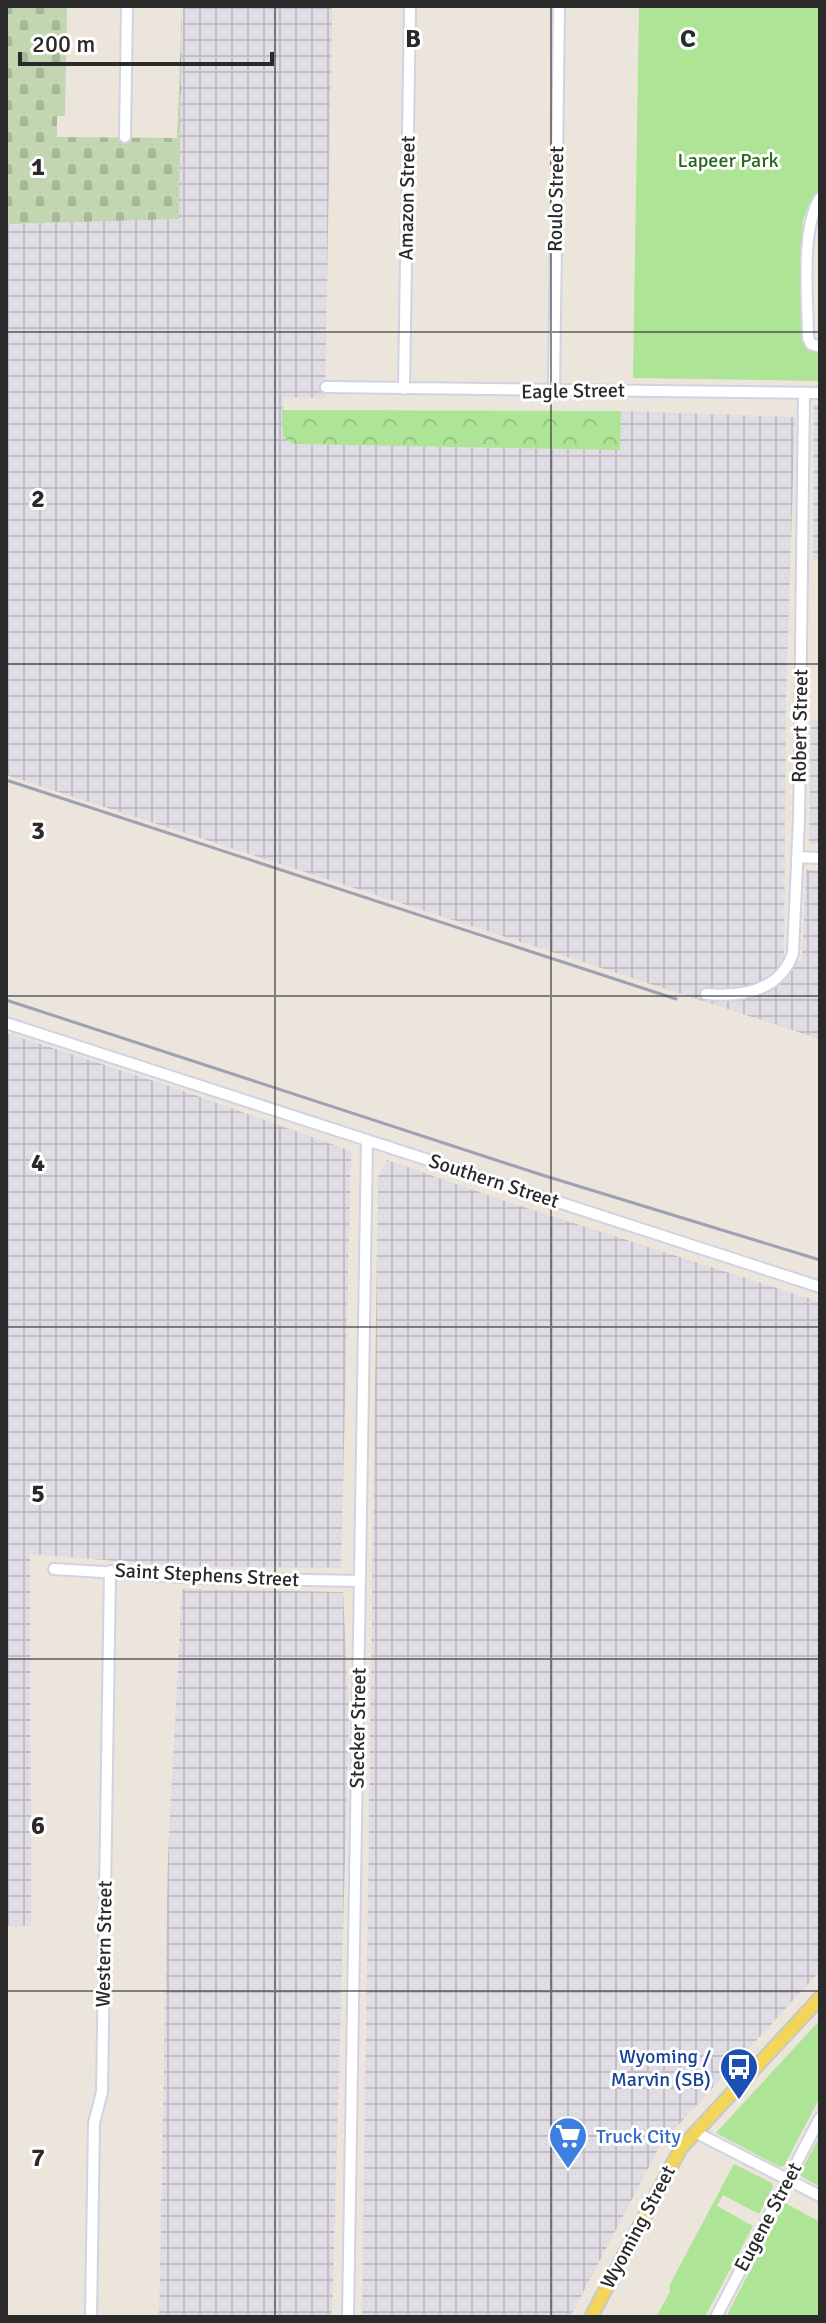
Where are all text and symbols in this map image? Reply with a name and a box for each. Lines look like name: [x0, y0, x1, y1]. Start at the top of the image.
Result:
scale bar: [20, 16, 272, 66]
text: B: [405, 23, 421, 55]
text: C: [680, 23, 696, 55]
text: 200 m: [32, 29, 95, 59]
street label: Amazon Street: [393, 135, 421, 261]
street label: Roulo Street: [543, 146, 569, 252]
park label: Lapeer Park: [677, 148, 779, 173]
text: 1: [31, 151, 45, 183]
street label: Eagle Street: [521, 378, 625, 404]
text: 2: [31, 483, 45, 515]
street label: Robert Street: [787, 669, 813, 783]
text: 3: [31, 815, 45, 847]
text: 4: [31, 1147, 45, 1179]
street label: Southern Street: [426, 1148, 562, 1214]
text: 5: [31, 1478, 45, 1510]
street label: Saint Stephens Street: [114, 1558, 300, 1592]
street label: Stecker Street: [344, 1667, 372, 1789]
text: 6: [31, 1810, 45, 1842]
street label: Western Street: [90, 1880, 118, 2008]
place label: Wyoming / Marvin (SB): [611, 2044, 712, 2092]
bus stop icon: Wyoming / Marvin (SB): [718, 2046, 760, 2101]
supermarket icon: Truck City: [547, 2115, 589, 2170]
place label: Truck City: [596, 2124, 681, 2149]
text: 7: [31, 2142, 45, 2174]
street label: Eugene Street: [729, 2158, 807, 2276]
street label: Wyoming Street: [595, 2161, 681, 2293]

